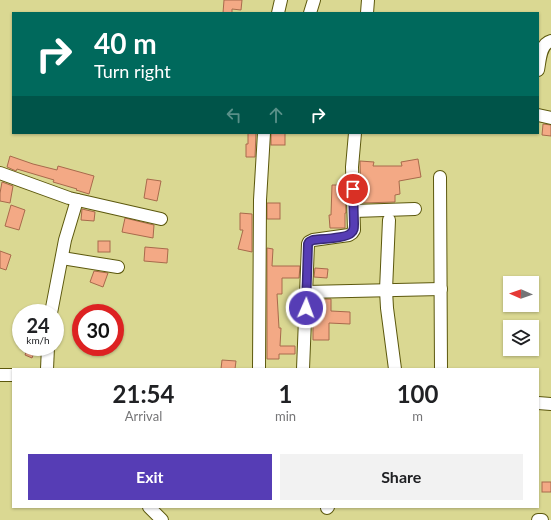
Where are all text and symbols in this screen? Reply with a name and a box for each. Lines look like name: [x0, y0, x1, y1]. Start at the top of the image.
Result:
text: 40 m: [94, 26, 157, 60]
icon: right: [28, 28, 80, 80]
text: Turn right: [94, 60, 171, 82]
icon: left: [223, 104, 245, 126]
icon: ahead: [265, 104, 287, 126]
icon: right: [307, 104, 329, 126]
pin: [336, 172, 370, 206]
icon: arrive: [342, 178, 364, 200]
north arrow: [503, 276, 539, 312]
map controls: [503, 276, 539, 356]
position arrow: [285, 287, 327, 329]
speed limit sign: 30: [72, 304, 124, 356]
text: 24: [26, 313, 50, 337]
button: layers: [503, 320, 539, 356]
text: km/h: [26, 334, 50, 346]
text: 21:54: [113, 379, 174, 408]
text: 1: [279, 379, 293, 408]
text: 100: [397, 379, 438, 408]
text: Arrival: [125, 408, 162, 424]
text: min: [275, 408, 296, 424]
text: m: [412, 408, 423, 424]
button: Exit: [28, 454, 272, 500]
button: Share: [280, 454, 523, 500]

